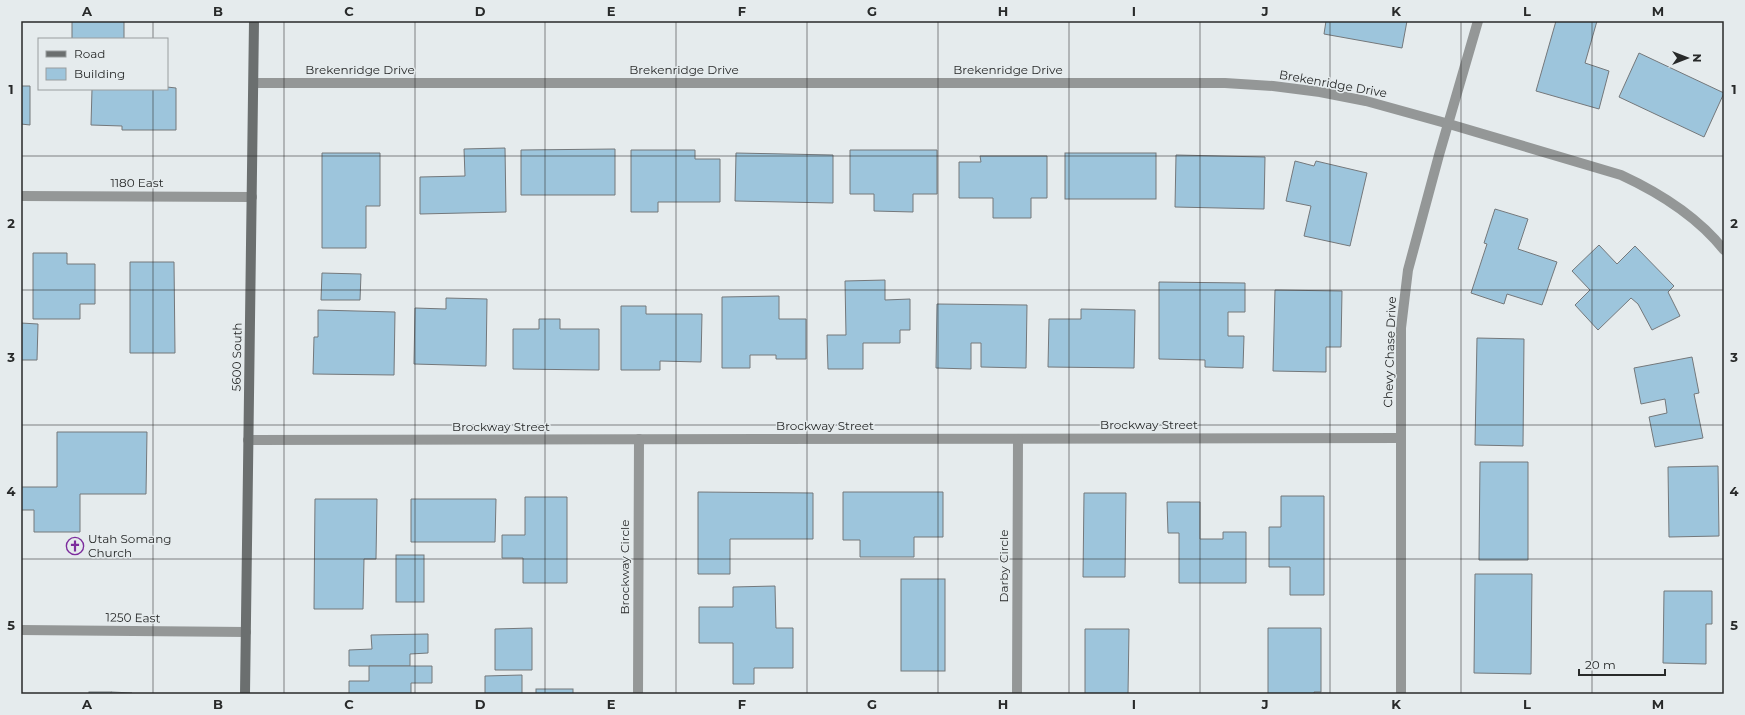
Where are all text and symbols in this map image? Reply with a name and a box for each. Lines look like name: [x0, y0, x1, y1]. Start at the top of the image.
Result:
text: A: [81, 3, 93, 19]
text: B: [213, 3, 223, 19]
text: C: [344, 3, 354, 19]
text: D: [475, 3, 486, 19]
text: E: [607, 3, 616, 19]
text: F: [738, 3, 746, 19]
text: G: [867, 3, 877, 19]
text: H: [998, 3, 1008, 19]
text: I: [1132, 3, 1136, 19]
text: J: [1260, 3, 1269, 19]
text: K: [1391, 3, 1401, 19]
text: L: [1523, 3, 1531, 19]
text: M: [1652, 3, 1664, 19]
legend: [38, 38, 168, 90]
north arrow: [1667, 38, 1707, 78]
text: Road: [74, 46, 105, 61]
text: N: [1690, 54, 1704, 62]
street label: Brekenridge Drive: [305, 62, 415, 77]
street label: Brekenridge Drive: [629, 62, 739, 77]
street label: Brekenridge Drive: [953, 62, 1063, 77]
text: Building: [74, 66, 125, 81]
street label: Brekenridge Drive: [1278, 67, 1388, 100]
text: 1: [8, 81, 14, 97]
text: 1: [1731, 81, 1737, 97]
street label: 1180 East: [110, 175, 164, 190]
text: 2: [7, 215, 15, 231]
text: 2: [1730, 215, 1738, 231]
street label: Chevy Chase Drive: [1380, 296, 1399, 408]
street label: 5600 South: [228, 322, 245, 392]
text: 3: [6, 349, 15, 365]
text: 3: [1729, 349, 1738, 365]
street label: Brockway Street: [1100, 417, 1198, 432]
street label: Brockway Street: [776, 418, 874, 433]
street label: Brockway Street: [452, 419, 550, 434]
text: 4: [7, 483, 16, 499]
text: 4: [1730, 483, 1739, 499]
street label: Brockway Circle: [617, 519, 632, 615]
street label: Darby Circle: [996, 530, 1011, 602]
place label: Utah Somang Church: [88, 531, 172, 560]
church icon: Utah Somang Church: [65, 536, 85, 556]
street label: 1250 East: [105, 610, 161, 625]
text: 5: [7, 617, 15, 633]
text: 5: [1730, 617, 1738, 633]
scale bar: [1579, 651, 1665, 677]
text: 20 m: [1585, 657, 1616, 672]
text: A: [81, 696, 93, 712]
text: B: [213, 696, 223, 712]
text: C: [344, 696, 354, 712]
text: D: [475, 696, 486, 712]
text: E: [607, 696, 616, 712]
text: F: [738, 696, 746, 712]
text: G: [867, 696, 877, 712]
text: H: [998, 696, 1008, 712]
text: I: [1132, 696, 1136, 712]
text: J: [1260, 696, 1269, 712]
text: K: [1391, 696, 1401, 712]
text: L: [1523, 696, 1531, 712]
text: M: [1652, 696, 1664, 712]

